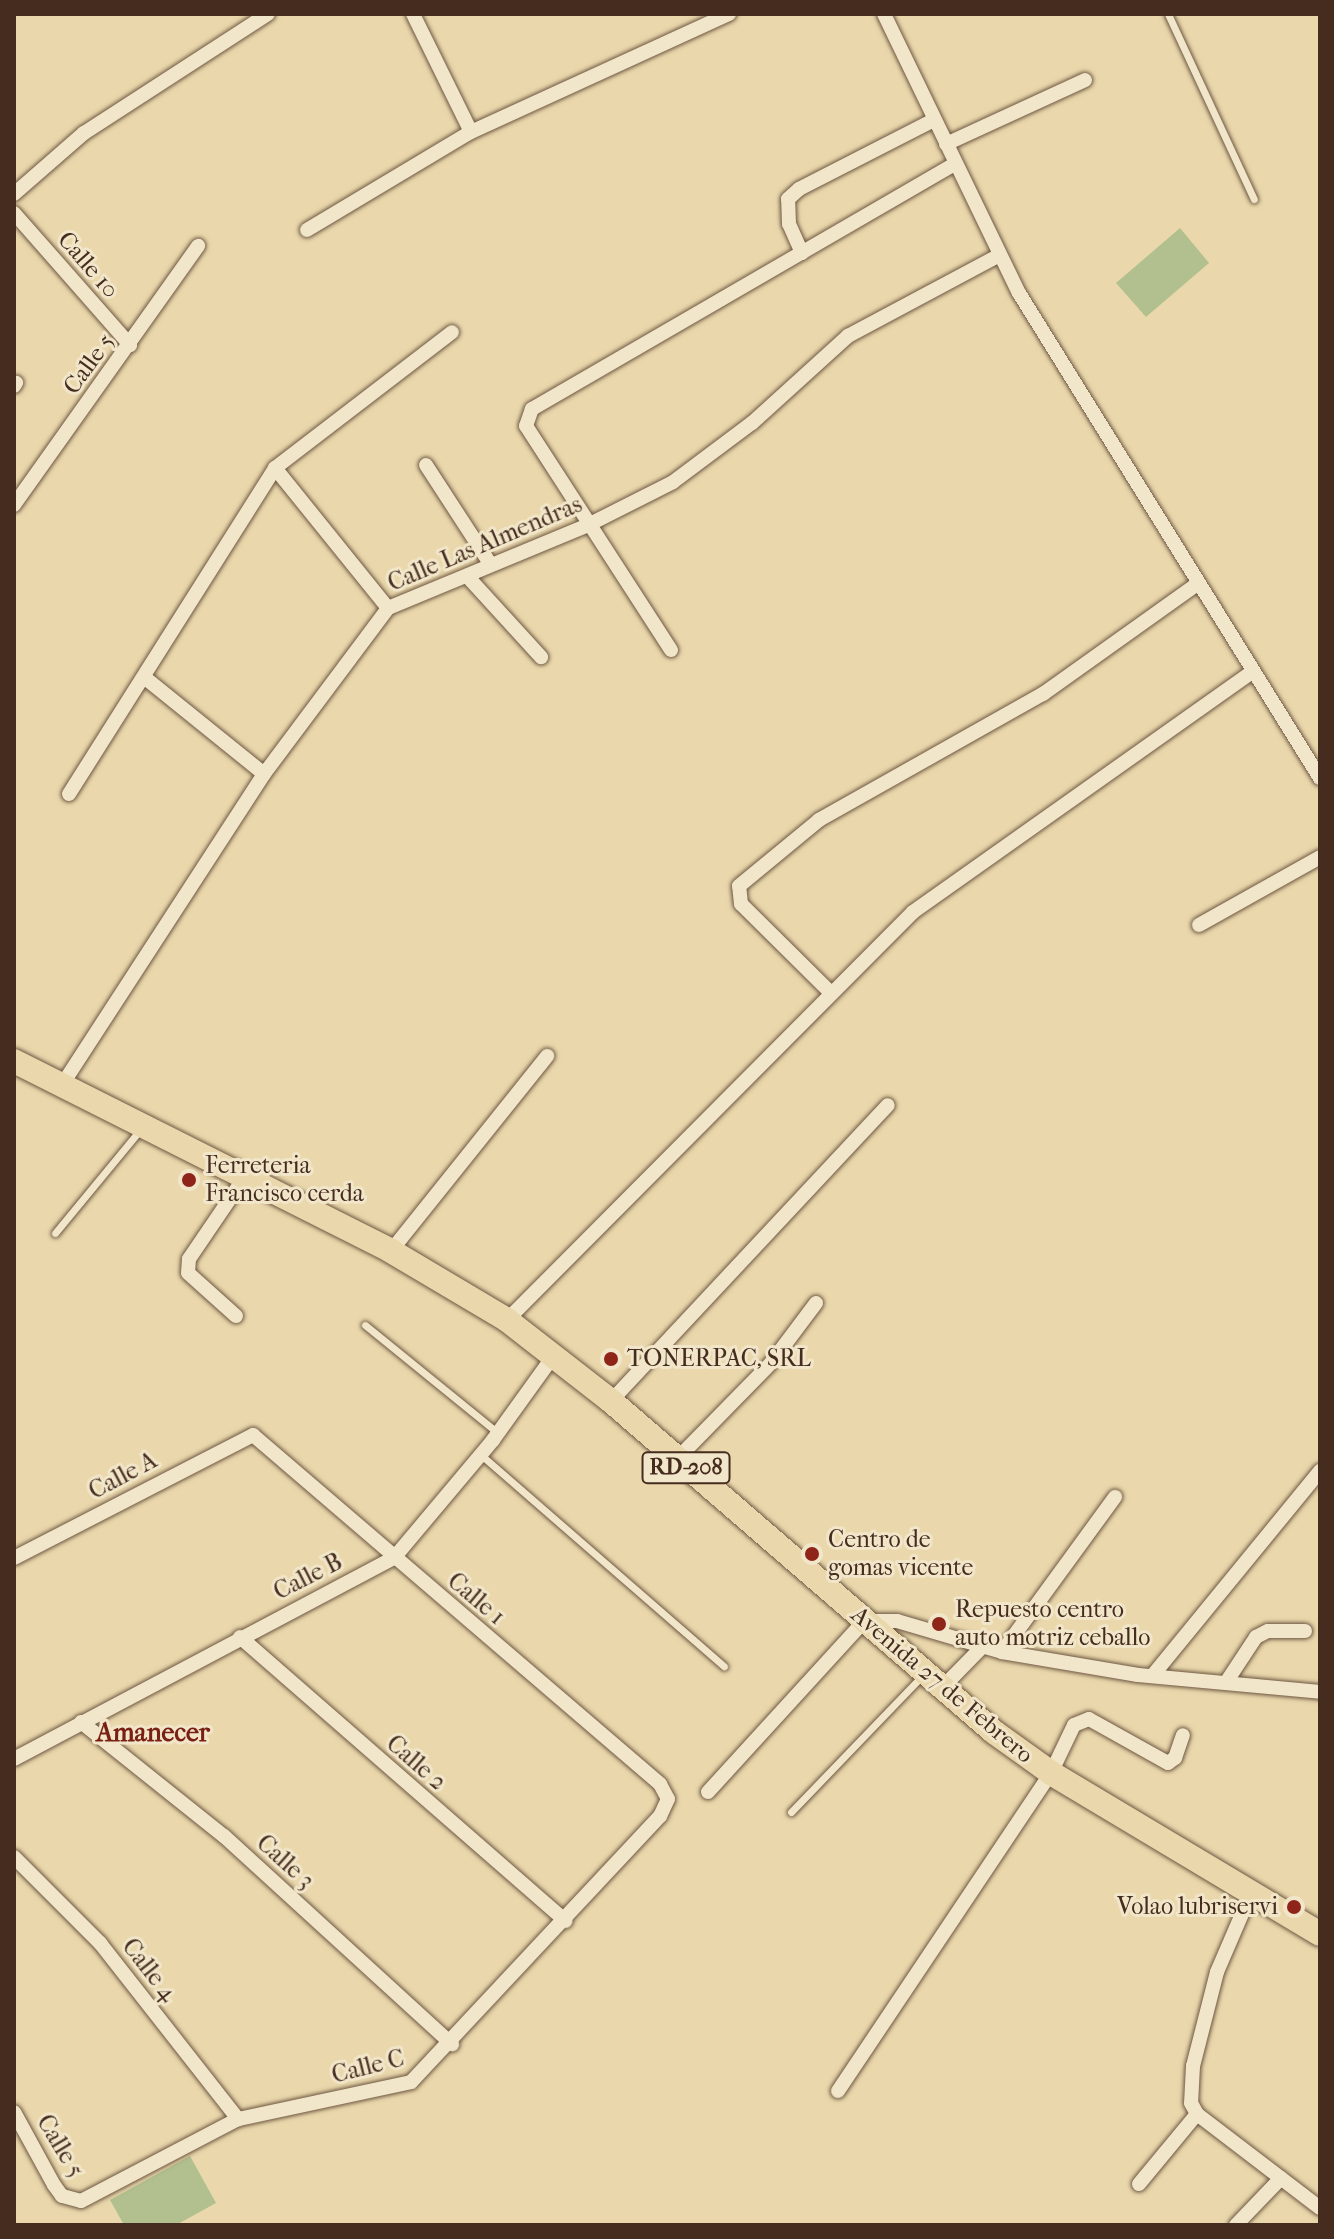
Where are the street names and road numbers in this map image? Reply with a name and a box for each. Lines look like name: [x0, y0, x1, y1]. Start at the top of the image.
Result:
street label: Calle 10: [51, 226, 125, 304]
street label: Calle 5: [57, 328, 121, 400]
street label: Calle Las Almendras: [384, 490, 586, 598]
street label: Calle A: [84, 1446, 162, 1506]
road number: RD-208: [640, 1450, 732, 1486]
street label: Calle B: [269, 1548, 347, 1606]
street label: Calle 1: [441, 1567, 511, 1631]
street label: Avenida 27 de Febrero: [845, 1600, 1039, 1770]
street label: Calle 2: [380, 1729, 452, 1797]
street label: Calle 3: [250, 1829, 320, 1895]
street label: Calle 4: [116, 1933, 182, 2007]
street label: Calle C: [329, 2044, 407, 2090]
street label: Calle 5: [30, 2110, 90, 2182]

